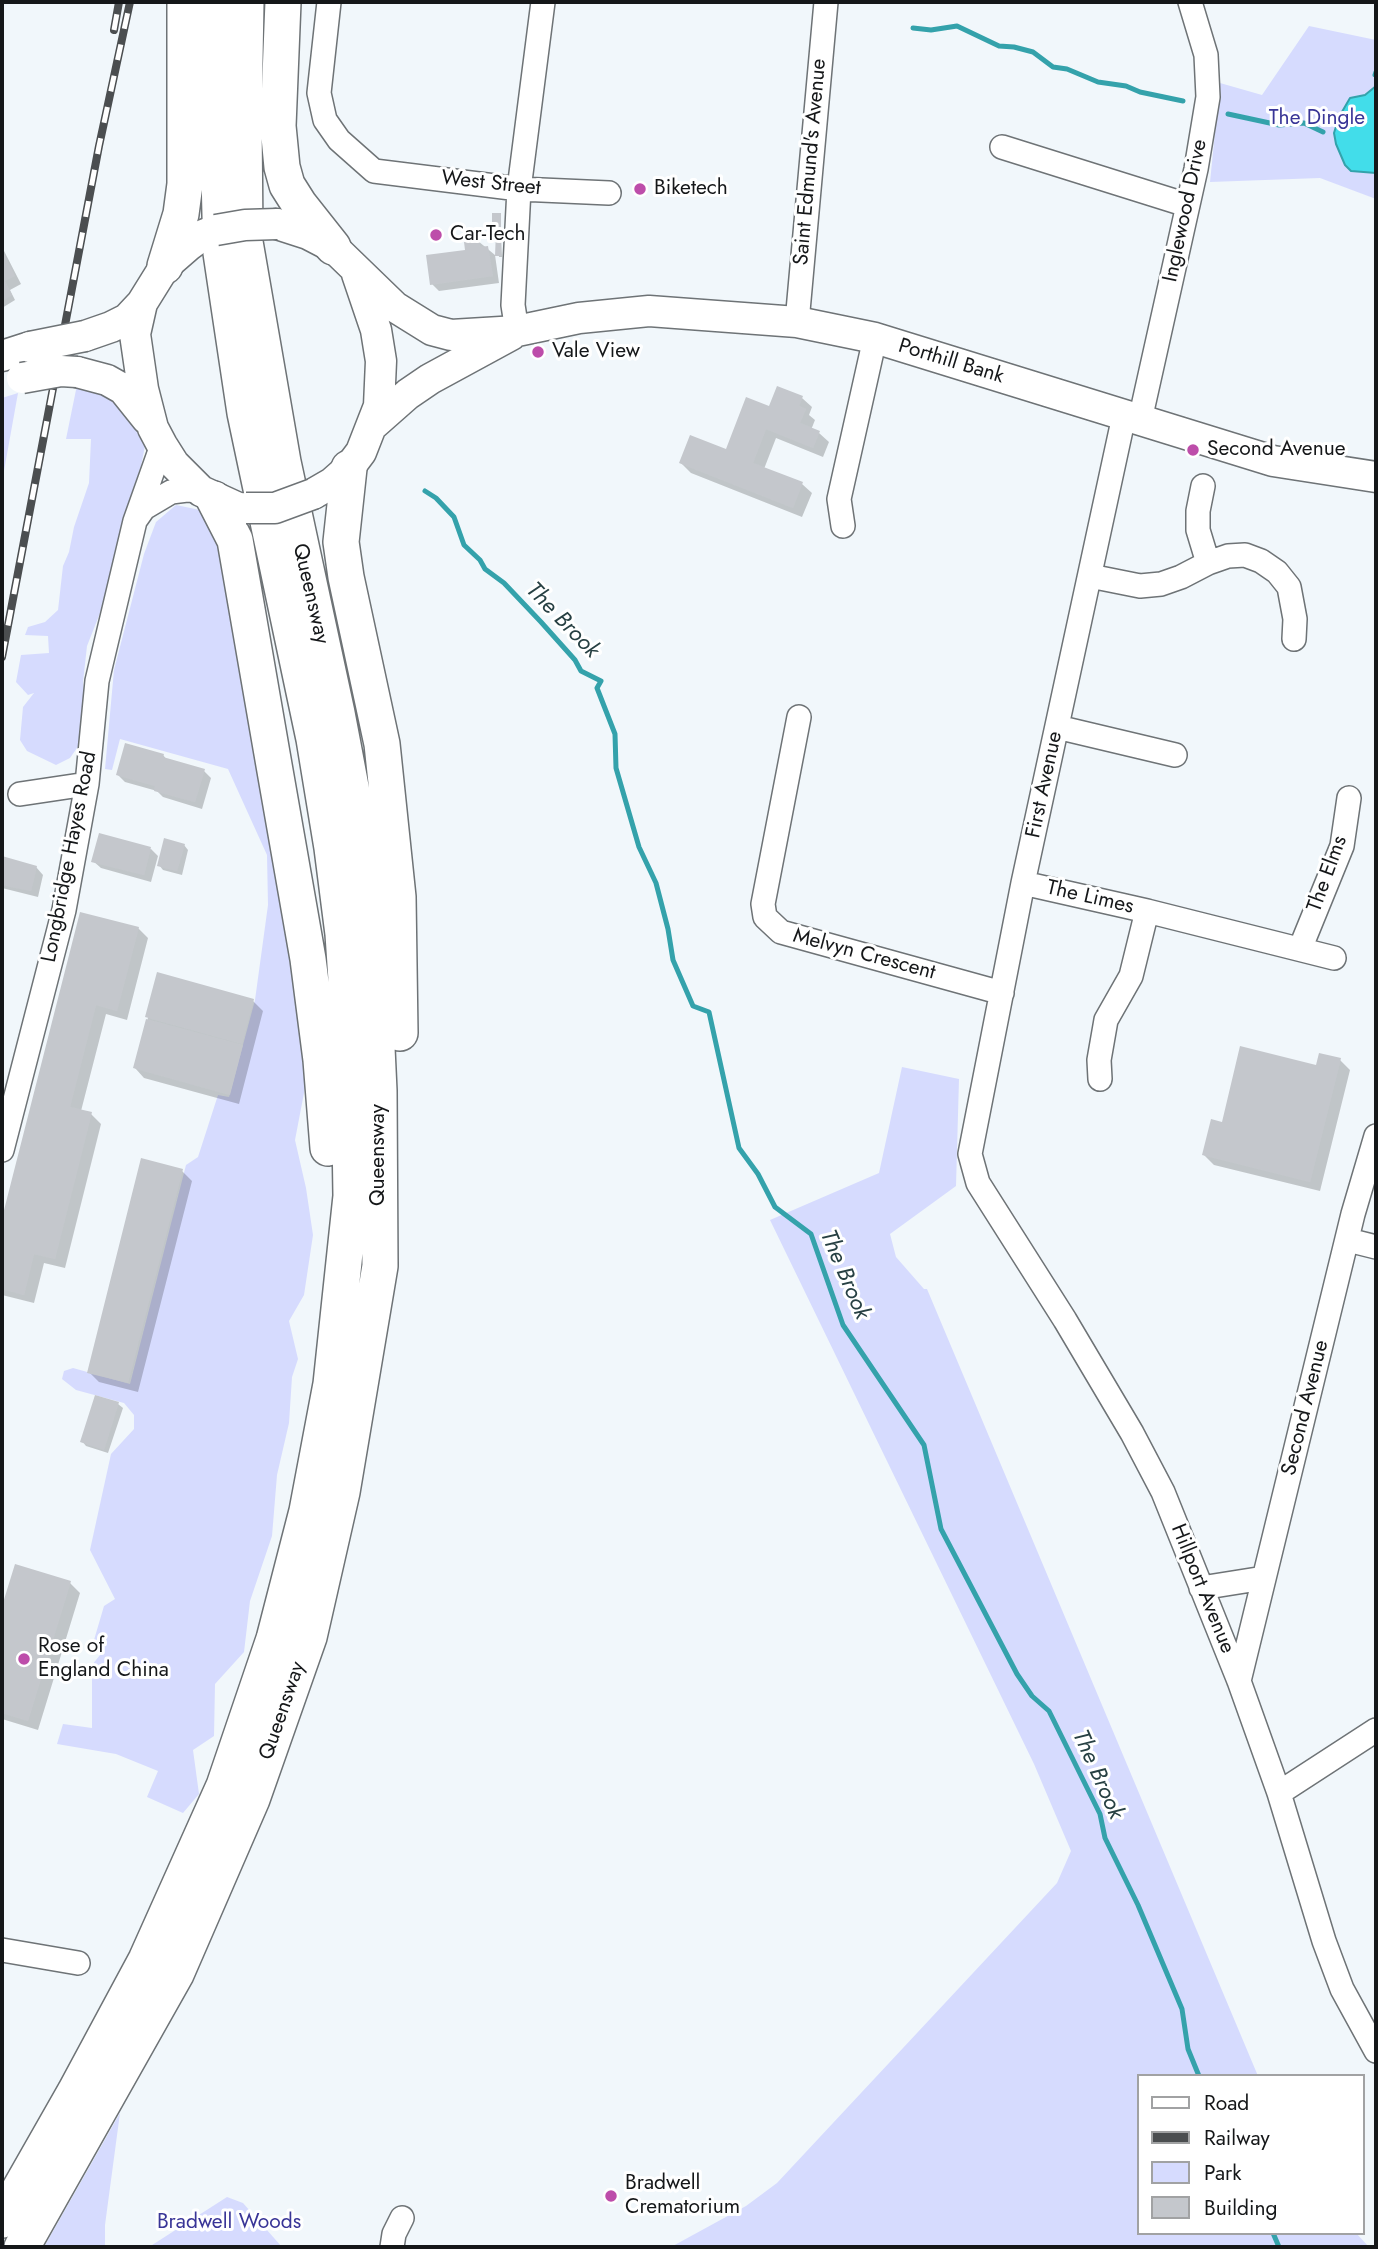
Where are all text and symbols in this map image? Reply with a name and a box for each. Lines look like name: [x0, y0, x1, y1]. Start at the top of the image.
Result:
street label: Saint Edmund's Avenue: [789, 58, 833, 266]
park label: The Dingle: [1269, 106, 1365, 132]
street label: Inglewood Drive: [1159, 137, 1213, 285]
street label: West Street: [440, 166, 542, 202]
place label: Biketech: [654, 176, 728, 202]
marker: Biketech: [632, 181, 648, 197]
place label: Car-Tech: [450, 222, 526, 248]
marker: Car-Tech: [428, 227, 444, 243]
street label: Porthill Bank: [895, 334, 1007, 390]
place label: Vale View: [552, 339, 640, 365]
marker: Vale View: [530, 344, 546, 360]
place label: Second Avenue: [1207, 437, 1346, 463]
marker: Second Avenue: [1185, 442, 1201, 458]
street label: Queensway: [286, 541, 334, 647]
water label: The Brook: [519, 577, 605, 665]
street label: First Avenue: [1021, 729, 1069, 841]
street label: Longbridge Hayes Road: [37, 749, 103, 965]
street label: The Elms: [1303, 833, 1353, 915]
street label: The Limes: [1044, 876, 1136, 920]
street label: Melvyn Crescent: [790, 924, 938, 986]
street label: Queensway: [366, 1104, 392, 1206]
water label: The Brook: [813, 1226, 875, 1324]
street label: Second Avenue: [1277, 1338, 1335, 1478]
street label: Hillport Avenue: [1165, 1521, 1239, 1657]
place label: Rose of England China: [38, 1634, 169, 1684]
marker: Rose of England China: [16, 1651, 32, 1667]
street label: Queensway: [254, 1659, 312, 1763]
water label: The Brook: [1065, 1726, 1129, 1824]
legend: [1136, 2074, 1364, 2235]
text: Road: [1204, 2088, 1249, 2118]
text: Railway: [1204, 2123, 1270, 2153]
text: Park: [1204, 2158, 1241, 2188]
place label: Bradwell Crematorium: [625, 2171, 740, 2221]
marker: Bradwell Crematorium: [603, 2188, 619, 2204]
text: Building: [1204, 2193, 1277, 2223]
park label: Bradwell Woods: [157, 2210, 301, 2236]

